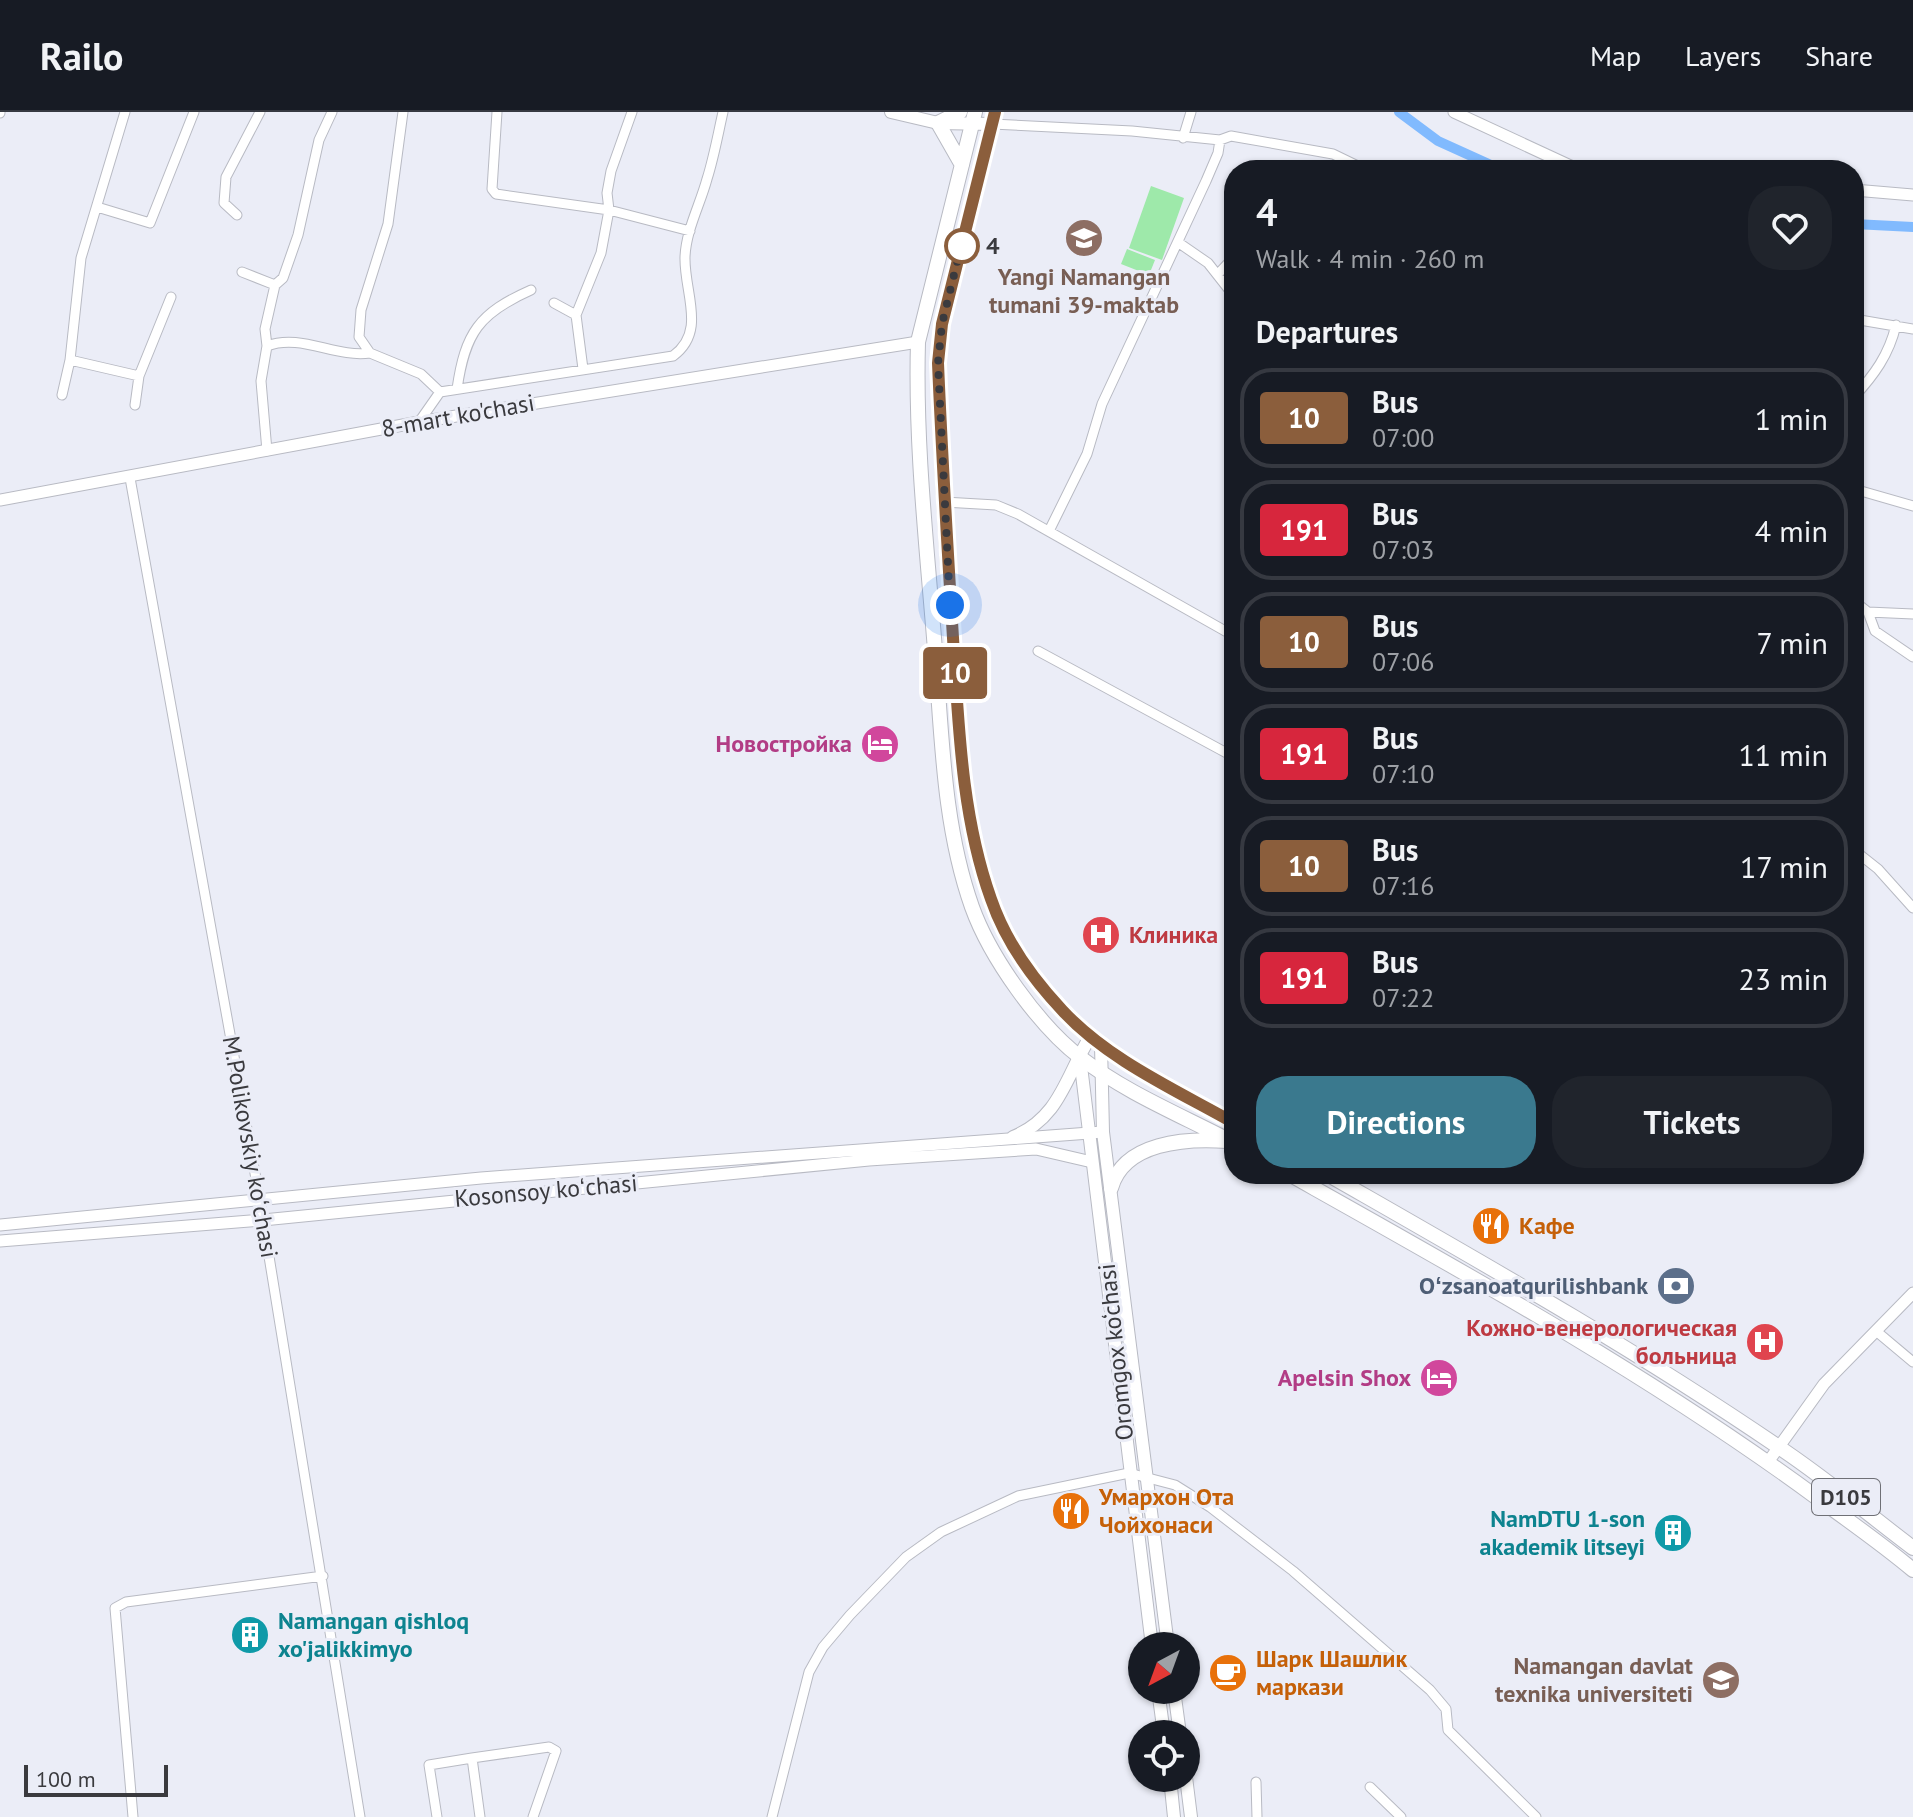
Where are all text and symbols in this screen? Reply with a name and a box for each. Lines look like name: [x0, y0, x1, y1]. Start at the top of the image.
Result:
text: Railo: [40, 31, 124, 80]
text: Map: [1590, 37, 1641, 74]
text: Layers: [1685, 37, 1761, 74]
text: Share: [1805, 37, 1873, 74]
button: heart: [1748, 186, 1832, 270]
text: 4: [1256, 187, 1278, 236]
school or university icon: Yangi Namangan tumani 39-maktab: [1063, 217, 1105, 259]
marker: 4: [945, 229, 979, 263]
place label: 4: [986, 230, 1000, 261]
text: Walk · 4 min · 260 m: [1256, 242, 1484, 275]
place label: Yangi Namangan tumani 39-maktab: [989, 261, 1179, 320]
text: Departures: [1256, 312, 1398, 351]
text: Bus: [1372, 382, 1419, 421]
street label: 8-mart ko'chasi: [379, 387, 537, 444]
text: 10: [1288, 399, 1320, 436]
text: 1 min: [1755, 399, 1828, 438]
text: 07:00: [1372, 421, 1434, 454]
text: Bus: [1372, 494, 1419, 533]
text: 191: [1280, 511, 1328, 548]
text: 4 min: [1755, 511, 1828, 550]
text: 07:03: [1372, 533, 1434, 566]
your location: [930, 585, 970, 625]
text: Bus: [1372, 606, 1419, 645]
text: 10: [1288, 623, 1320, 660]
text: 7 min: [1756, 623, 1828, 662]
text: 07:06: [1372, 645, 1434, 678]
line badge: 10: [919, 647, 991, 699]
text: 10: [939, 654, 971, 691]
text: Bus: [1372, 718, 1419, 757]
hotel icon: Новостройка: [859, 723, 901, 765]
place label: Новостройка: [716, 728, 852, 759]
text: 191: [1280, 735, 1328, 772]
text: 11 min: [1738, 735, 1828, 774]
text: 07:10: [1372, 757, 1434, 790]
text: Bus: [1372, 830, 1419, 869]
text: 10: [1288, 847, 1320, 884]
text: 17 min: [1740, 847, 1828, 886]
text: 07:16: [1372, 869, 1434, 902]
hospital icon: Клиника: [1080, 914, 1122, 956]
place label: Клиника: [1129, 919, 1218, 950]
text: Bus: [1372, 942, 1419, 981]
text: 191: [1280, 959, 1328, 996]
text: 23 min: [1738, 959, 1828, 998]
text: 07:22: [1372, 981, 1434, 1014]
street label: M.Polikovskiy koʻchasi: [216, 1033, 285, 1260]
button: Directions: [1256, 1076, 1536, 1168]
button: Tickets: [1552, 1076, 1832, 1168]
street label: Kosonsoy koʻchasi: [453, 1167, 639, 1214]
restaurant icon: Кафе: [1470, 1205, 1512, 1247]
place label: Кафе: [1519, 1210, 1575, 1241]
street label: Oromgox ko‘chasi: [1091, 1262, 1140, 1442]
bank icon: Oʻzsanoatqurilishbank: [1655, 1265, 1697, 1307]
place label: Oʻzsanoatqurilishbank: [1419, 1270, 1648, 1301]
place label: Кожно-венерологическая больница: [1466, 1312, 1737, 1371]
hospital icon: Кожно-венерологическая больница: [1744, 1321, 1786, 1363]
hotel icon: Apelsin Shox: [1418, 1357, 1460, 1399]
place label: Apelsin Shox: [1278, 1362, 1411, 1393]
road number: D105: [1812, 1479, 1880, 1515]
place label: Умархон Ота Чойхонаси: [1098, 1481, 1234, 1540]
restaurant icon: Умархон Ота Чойхонаси: [1050, 1490, 1092, 1532]
place label: NamDTU 1-son akademik litseyi: [1480, 1503, 1645, 1562]
building icon: NamDTU 1-son akademik litseyi: [1652, 1512, 1694, 1554]
place label: Namangan qishloq xo'jalikkimyo: [278, 1605, 469, 1664]
building icon: Namangan qishloq xo'jalikkimyo: [229, 1614, 271, 1656]
north arrow: [1128, 1632, 1200, 1704]
map controls: [1128, 1632, 1200, 1792]
place label: Шарк Шашлик маркази: [1256, 1643, 1407, 1702]
place label: Namangan davlat texnika universiteti: [1495, 1650, 1694, 1709]
cafe icon: Шарк Шашлик маркази: [1207, 1652, 1249, 1694]
school or university icon: Namangan davlat texnika universiteti: [1700, 1659, 1742, 1701]
button: locate: [1128, 1720, 1200, 1792]
scale bar: [24, 1761, 168, 1797]
text: 100 m: [36, 1765, 96, 1793]

